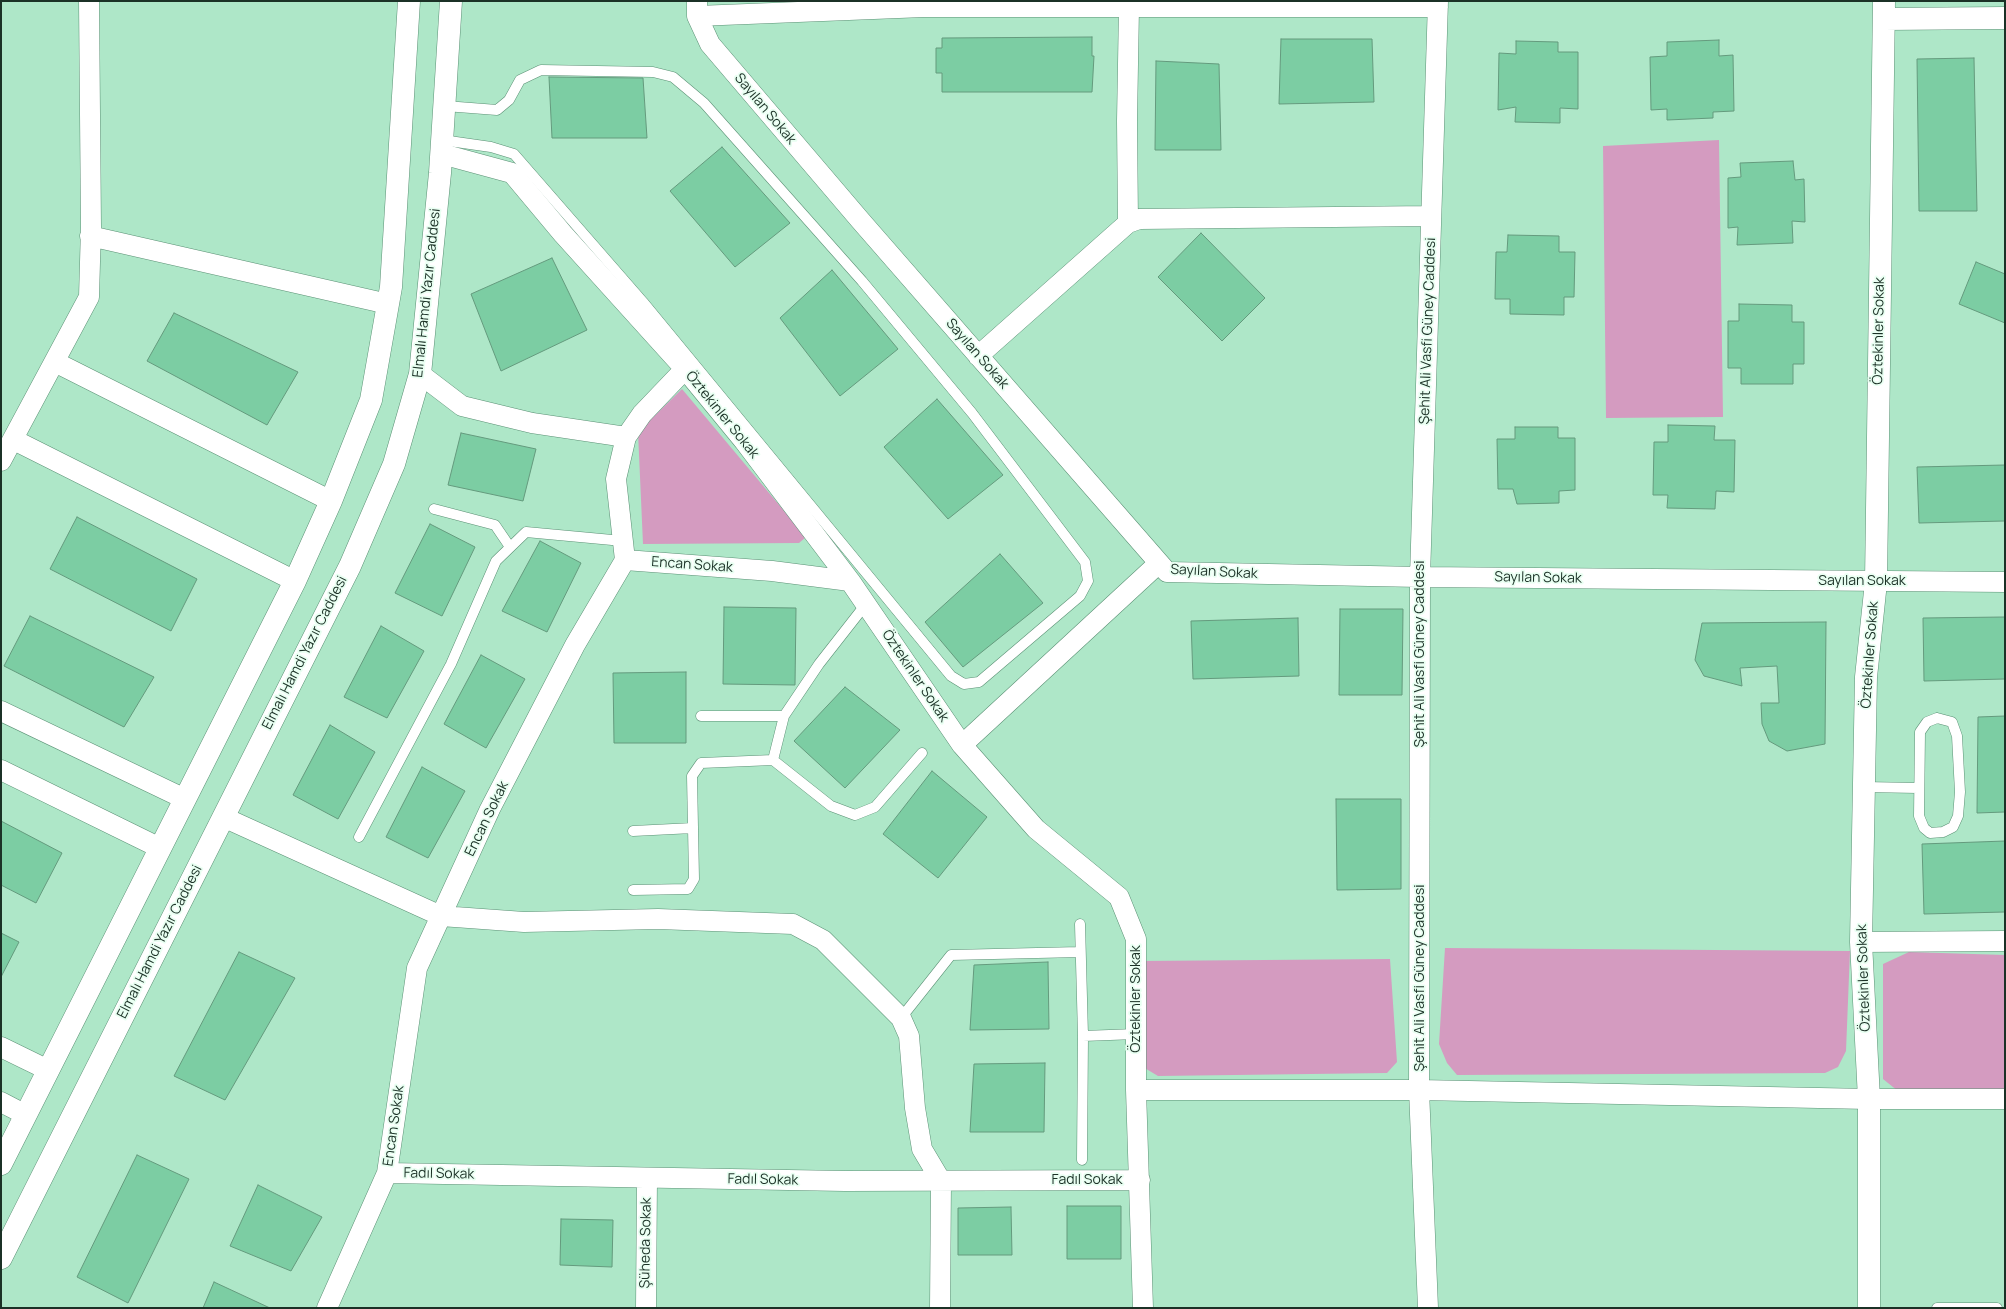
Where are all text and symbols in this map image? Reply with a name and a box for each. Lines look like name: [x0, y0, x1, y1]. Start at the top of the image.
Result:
street label: Sayılan Sokak: [730, 70, 800, 148]
street label: Elmalı Hamdi Yazır Caddesi: [410, 208, 444, 378]
street label: Şehit Ali Vasfi Güney Caddesi: [1416, 237, 1440, 425]
street label: Öztekinler Sokak: [1870, 277, 1888, 385]
street label: Sayılan Sokak: [942, 316, 1012, 392]
street label: Öztekinler Sokak: [682, 368, 762, 462]
street label: Encan Sokak: [651, 554, 733, 576]
street label: Şehit Ali Vasfi Güney Caddesi: [1412, 560, 1428, 748]
street label: Sayılan Sokak: [1170, 561, 1258, 583]
street label: Sayılan Sokak: [1494, 569, 1582, 587]
street label: Elmalı Hamdi Yazır Caddesi: [259, 573, 351, 733]
street label: Sayılan Sokak: [1818, 573, 1906, 589]
street label: Öztekinler Sokak: [1858, 601, 1882, 709]
street label: Öztekinler Sokak: [878, 627, 952, 725]
street label: Encan Sokak: [462, 779, 512, 859]
street label: Elmalı Hamdi Yazır Caddesi: [114, 862, 206, 1022]
street label: Şehit Ali Vasfi Güney Caddesi: [1412, 884, 1428, 1072]
street label: Öztekinler Sokak: [1854, 924, 1874, 1032]
street label: Öztekinler Sokak: [1128, 945, 1144, 1053]
street label: Encan Sokak: [380, 1085, 408, 1167]
street label: Fadıl Sokak: [403, 1165, 475, 1183]
street label: Fadıl Sokak: [727, 1171, 799, 1189]
street label: Fadıl Sokak: [1052, 1172, 1122, 1188]
street label: Şüheda Sokak: [637, 1197, 655, 1289]

